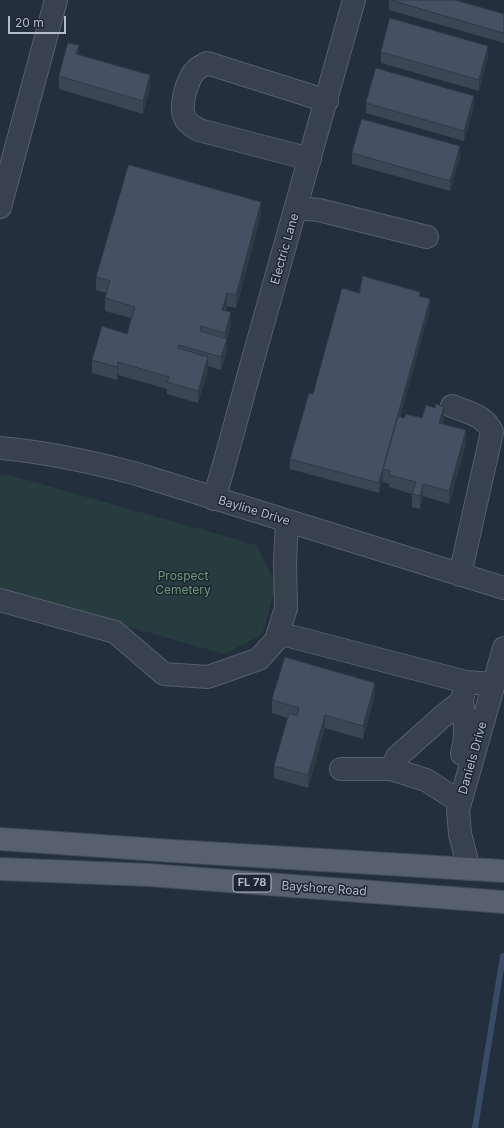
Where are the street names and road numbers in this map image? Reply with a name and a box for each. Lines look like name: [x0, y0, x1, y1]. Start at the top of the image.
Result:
street label: Electric Lane: [268, 212, 302, 286]
street label: Bayline Drive: [216, 493, 292, 529]
street label: Daniels Drive: [456, 720, 490, 796]
road number: FL 78: [233, 874, 271, 892]
street label: Bayshore Road: [281, 879, 367, 899]

